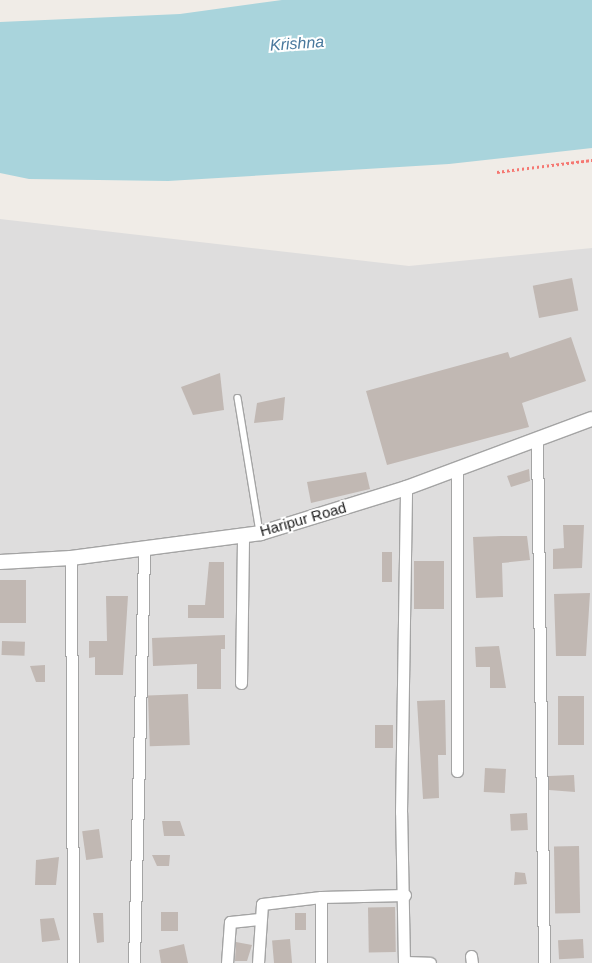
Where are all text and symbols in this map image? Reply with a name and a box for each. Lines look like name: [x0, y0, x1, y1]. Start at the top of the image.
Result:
water label: Krishna: [269, 33, 325, 55]
street label: Haripur Road: [258, 498, 348, 540]

